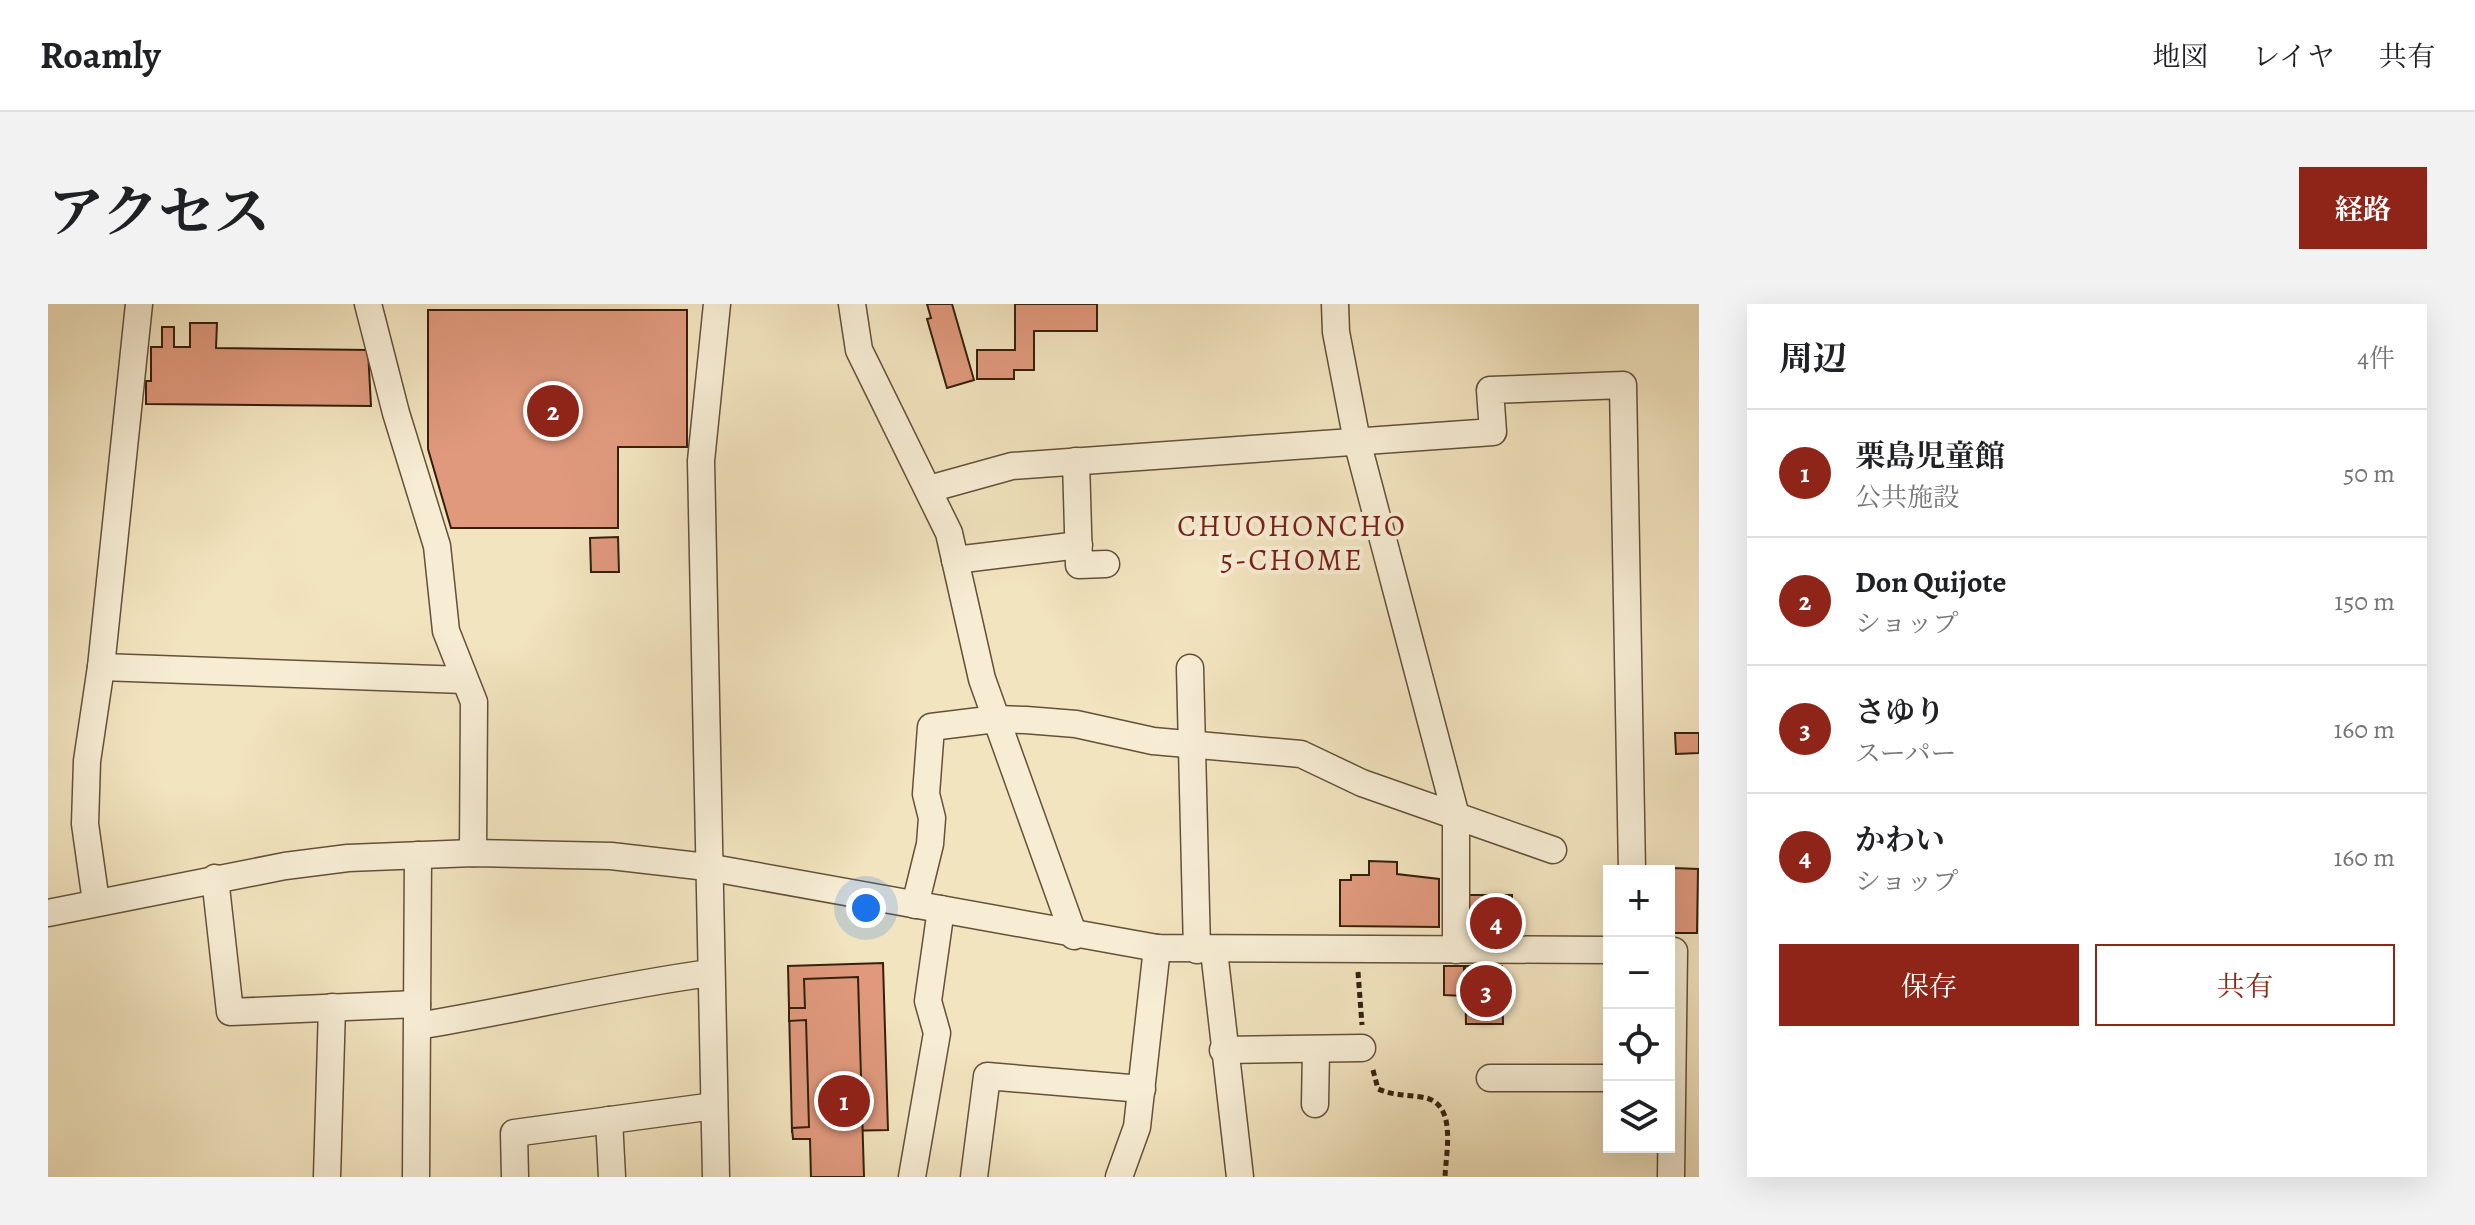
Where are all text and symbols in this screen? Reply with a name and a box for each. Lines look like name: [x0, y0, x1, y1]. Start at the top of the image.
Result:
text: Roamly: [40, 29, 161, 81]
text: 地図: [2152, 38, 2208, 76]
text: レイヤ: [2252, 38, 2335, 76]
text: 共有: [2379, 38, 2435, 76]
button: 経路: [2299, 167, 2427, 249]
text: アクセス: [48, 174, 270, 250]
text: 周辺: [1779, 335, 1847, 382]
text: 4件: [2357, 341, 2395, 376]
pin: 2: [527, 381, 579, 441]
text: 栗島児童館: [1855, 436, 2005, 476]
text: 1: [1800, 456, 1810, 491]
text: 50 m: [2343, 456, 2395, 491]
text: 公共施設: [1855, 480, 1959, 515]
district label: CHUOHONCHO 5-CHOME: [1177, 506, 1407, 580]
text: Don Quijote: [1855, 562, 2006, 602]
text: 2: [1799, 584, 1811, 619]
text: 150 m: [2334, 584, 2395, 619]
text: ショップ: [1855, 606, 1958, 641]
text: さゆり: [1855, 692, 1945, 732]
text: 3: [1799, 712, 1811, 747]
text: 160 m: [2333, 712, 2395, 747]
text: スーパー: [1855, 736, 1956, 771]
text: かわい: [1855, 820, 1945, 860]
text: 4: [1799, 840, 1811, 875]
text: 160 m: [2333, 840, 2395, 875]
text: ショップ: [1855, 864, 1958, 899]
map controls: [1603, 865, 1675, 1153]
button: +: [1603, 865, 1675, 937]
your location: [846, 888, 886, 928]
pin: 4: [1470, 893, 1522, 953]
button: −: [1603, 937, 1675, 1009]
button: 保存: [1779, 944, 2079, 1026]
button: 共有: [2095, 944, 2395, 1026]
pin: 3: [1460, 961, 1512, 1021]
button: locate: [1603, 1009, 1675, 1081]
pin: 1: [818, 1071, 870, 1131]
button: layers: [1603, 1081, 1675, 1153]

